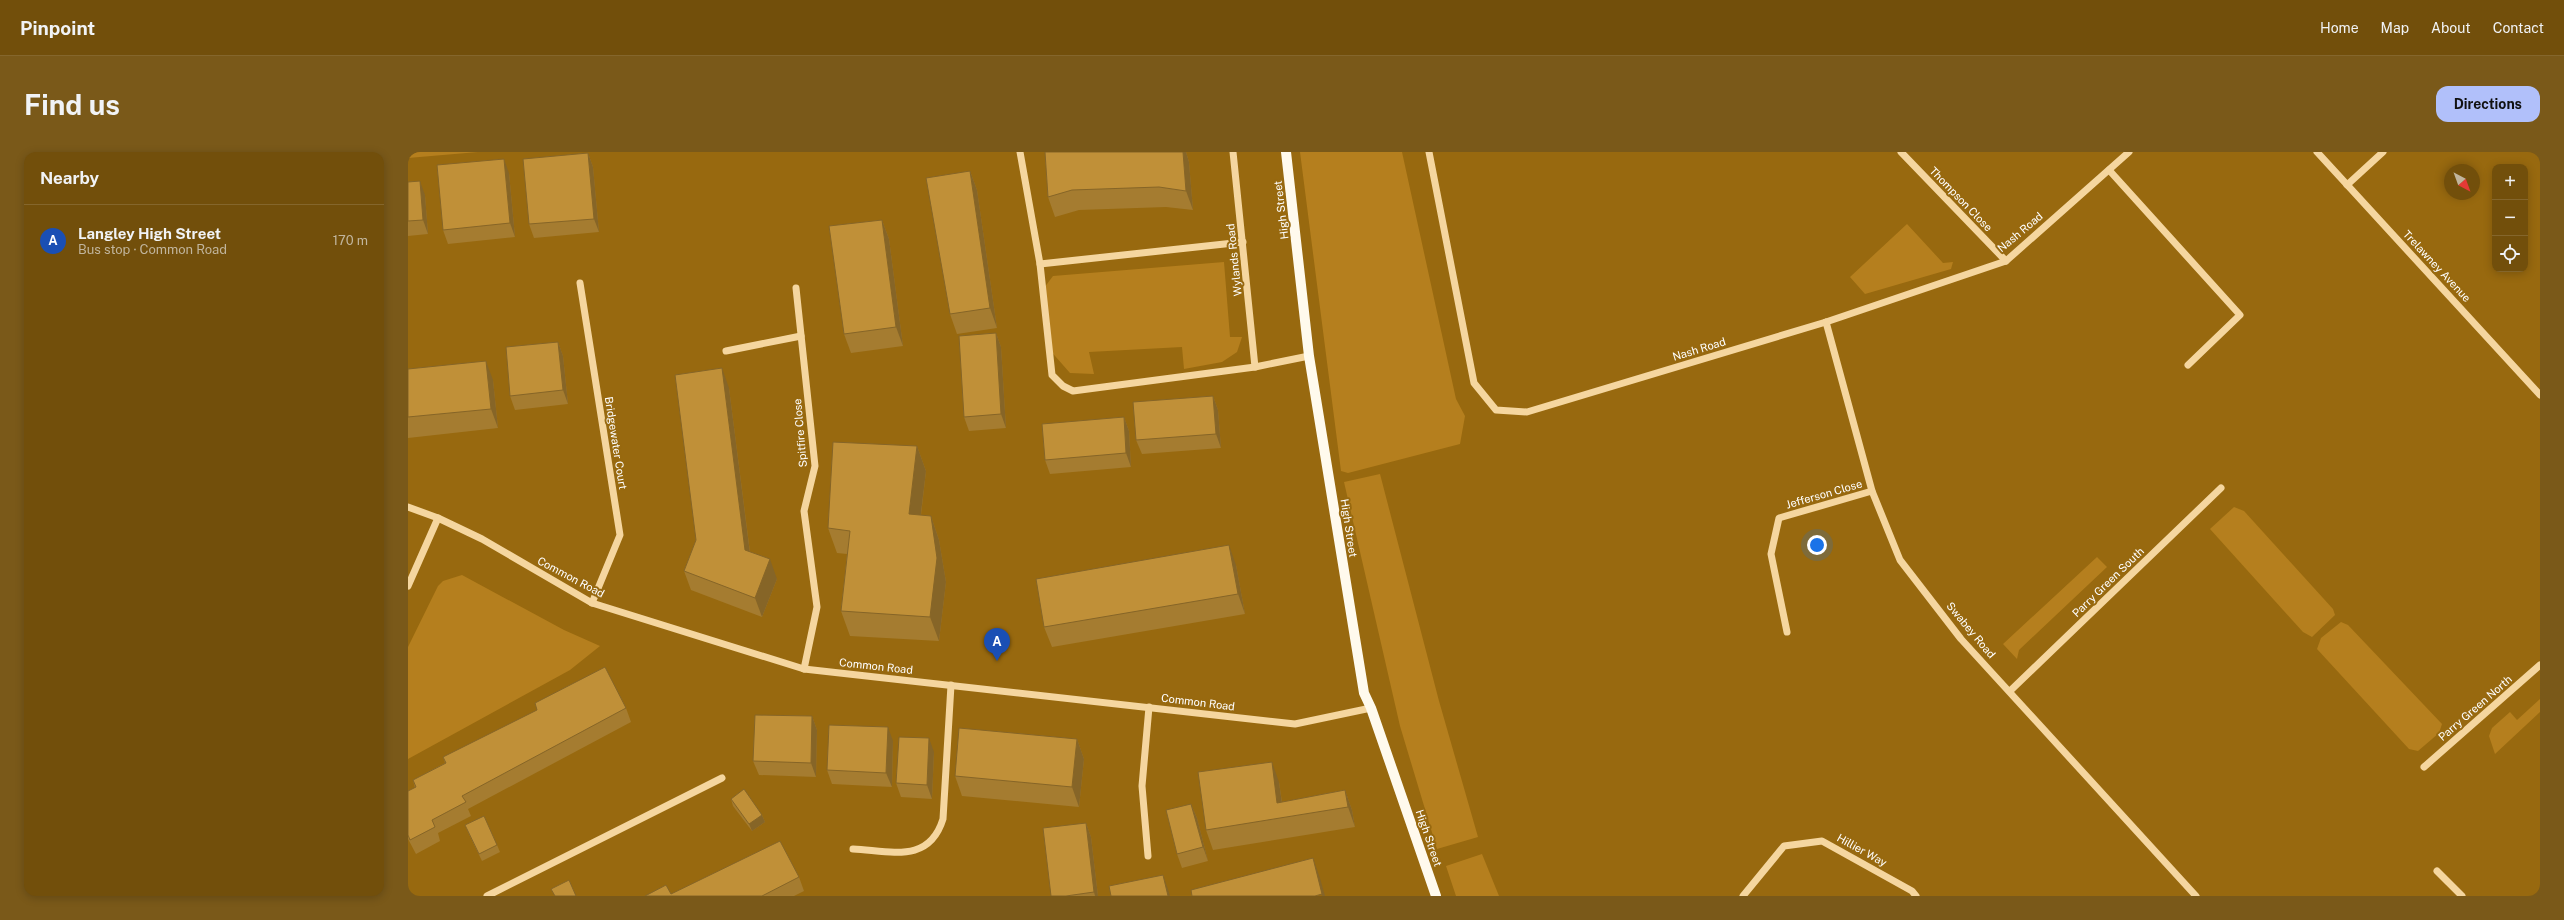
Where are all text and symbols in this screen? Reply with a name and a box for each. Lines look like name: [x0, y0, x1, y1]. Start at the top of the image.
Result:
text: Pinpoint: [20, 17, 95, 39]
text: Home: [2320, 20, 2359, 36]
text: Map: [2381, 20, 2409, 36]
text: About: [2431, 20, 2471, 36]
text: Contact: [2493, 20, 2544, 36]
button: Directions: [2436, 86, 2540, 122]
text: Find us: [24, 88, 120, 121]
street label: Thompson Close: [1927, 164, 1995, 234]
north arrow: [2444, 164, 2480, 200]
map controls: [2492, 164, 2528, 272]
button: +: [2492, 164, 2528, 200]
text: Nearby: [40, 168, 99, 188]
street label: High Street: [1271, 180, 1291, 240]
button: −: [2492, 200, 2528, 236]
street label: Nash Road: [1995, 210, 2045, 254]
street label: Wylands Road: [1224, 223, 1244, 297]
text: Langley High Street: [78, 225, 221, 242]
street label: Trelawney Avenue: [2401, 228, 2473, 304]
text: A: [48, 233, 58, 248]
text: 170 m: [333, 233, 368, 248]
button: locate: [2492, 236, 2528, 272]
text: Bus stop · Common Road: [78, 242, 227, 257]
street label: Nash Road: [1671, 335, 1727, 363]
street label: Bridgewater Court: [603, 396, 629, 490]
street label: Spitfire Close: [791, 398, 809, 468]
street label: Jefferson Close: [1785, 477, 1863, 511]
street label: High Street: [1338, 498, 1360, 558]
your location: [1807, 535, 1827, 555]
street label: Parry Green South: [2070, 545, 2146, 619]
street label: Common Road: [535, 554, 607, 600]
street label: Swabey Road: [1944, 600, 1998, 660]
pin: A: [984, 628, 1010, 661]
street label: Common Road: [839, 656, 913, 676]
street label: Parry Green North: [2436, 673, 2514, 743]
street label: Common Road: [1160, 692, 1236, 712]
street label: High Street: [1414, 808, 1444, 868]
street label: Hillier Way: [1835, 831, 1889, 869]

